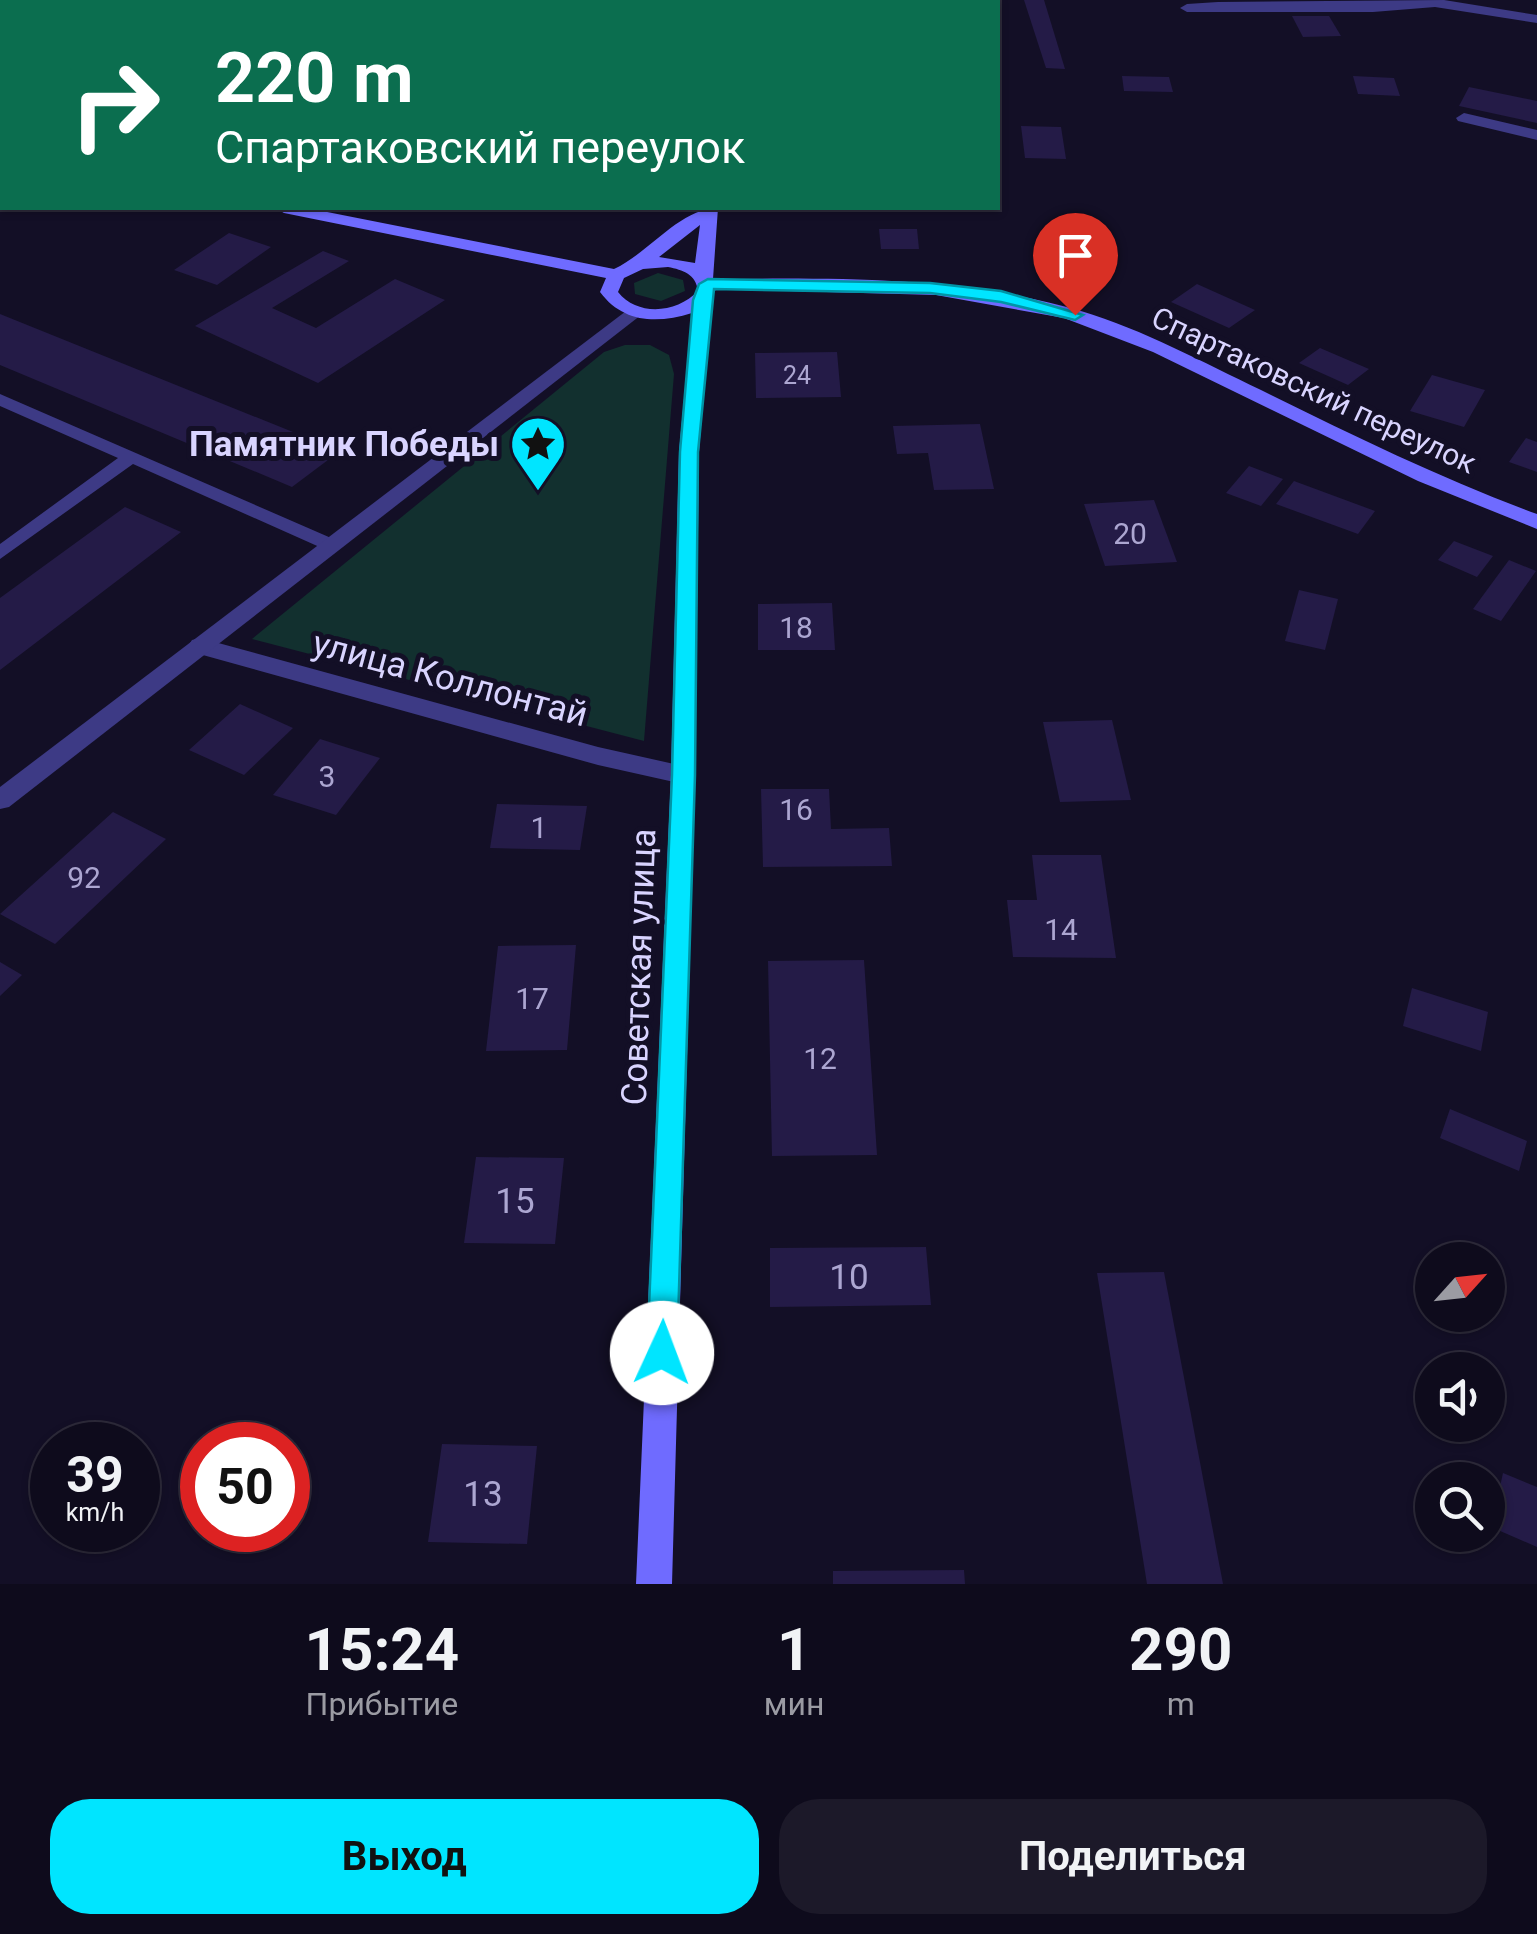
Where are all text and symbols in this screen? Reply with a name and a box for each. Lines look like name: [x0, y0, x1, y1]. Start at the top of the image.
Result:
text: 220 m: [215, 37, 414, 119]
icon: right: [50, 40, 180, 170]
text: Спартаковский переулок: [215, 121, 745, 174]
pin: [1033, 213, 1118, 316]
icon: arrive: [1048, 228, 1103, 283]
street label: Спартаковский переулок: [1146, 299, 1482, 481]
house number: 24: [783, 361, 811, 390]
place icon: Памятник Победы: [508, 414, 568, 493]
place label: Памятник Победы: [189, 424, 499, 465]
house number: 20: [1113, 516, 1147, 551]
house number: 18: [779, 610, 813, 645]
street label: улица Коллонтай: [308, 623, 592, 735]
house number: 3: [319, 759, 335, 794]
house number: 16: [779, 792, 813, 827]
house number: 1: [531, 810, 547, 845]
street label: Советская улица: [614, 828, 664, 1106]
house number: 92: [67, 860, 101, 895]
house number: 14: [1044, 912, 1078, 947]
house number: 17: [515, 981, 549, 1016]
house number: 12: [803, 1041, 837, 1076]
house number: 15: [495, 1181, 535, 1222]
north arrow: [1415, 1242, 1505, 1332]
map controls: [1415, 1242, 1505, 1552]
house number: 10: [829, 1257, 869, 1298]
position arrow: [610, 1301, 714, 1405]
button: sound: [1415, 1352, 1505, 1442]
speed limit sign: 50: [180, 1422, 310, 1552]
text: 39: [66, 1446, 124, 1504]
button: search: [1415, 1462, 1505, 1552]
house number: 13: [463, 1474, 503, 1515]
text: km/h: [66, 1498, 124, 1527]
text: 15:24: [305, 1614, 459, 1685]
text: 1: [777, 1614, 811, 1685]
text: 290: [1129, 1614, 1232, 1685]
text: Прибытие: [306, 1685, 458, 1723]
text: мин: [764, 1685, 824, 1723]
text: m: [1167, 1685, 1195, 1723]
button: Выход: [50, 1799, 759, 1914]
button: Поделиться: [779, 1799, 1487, 1914]

